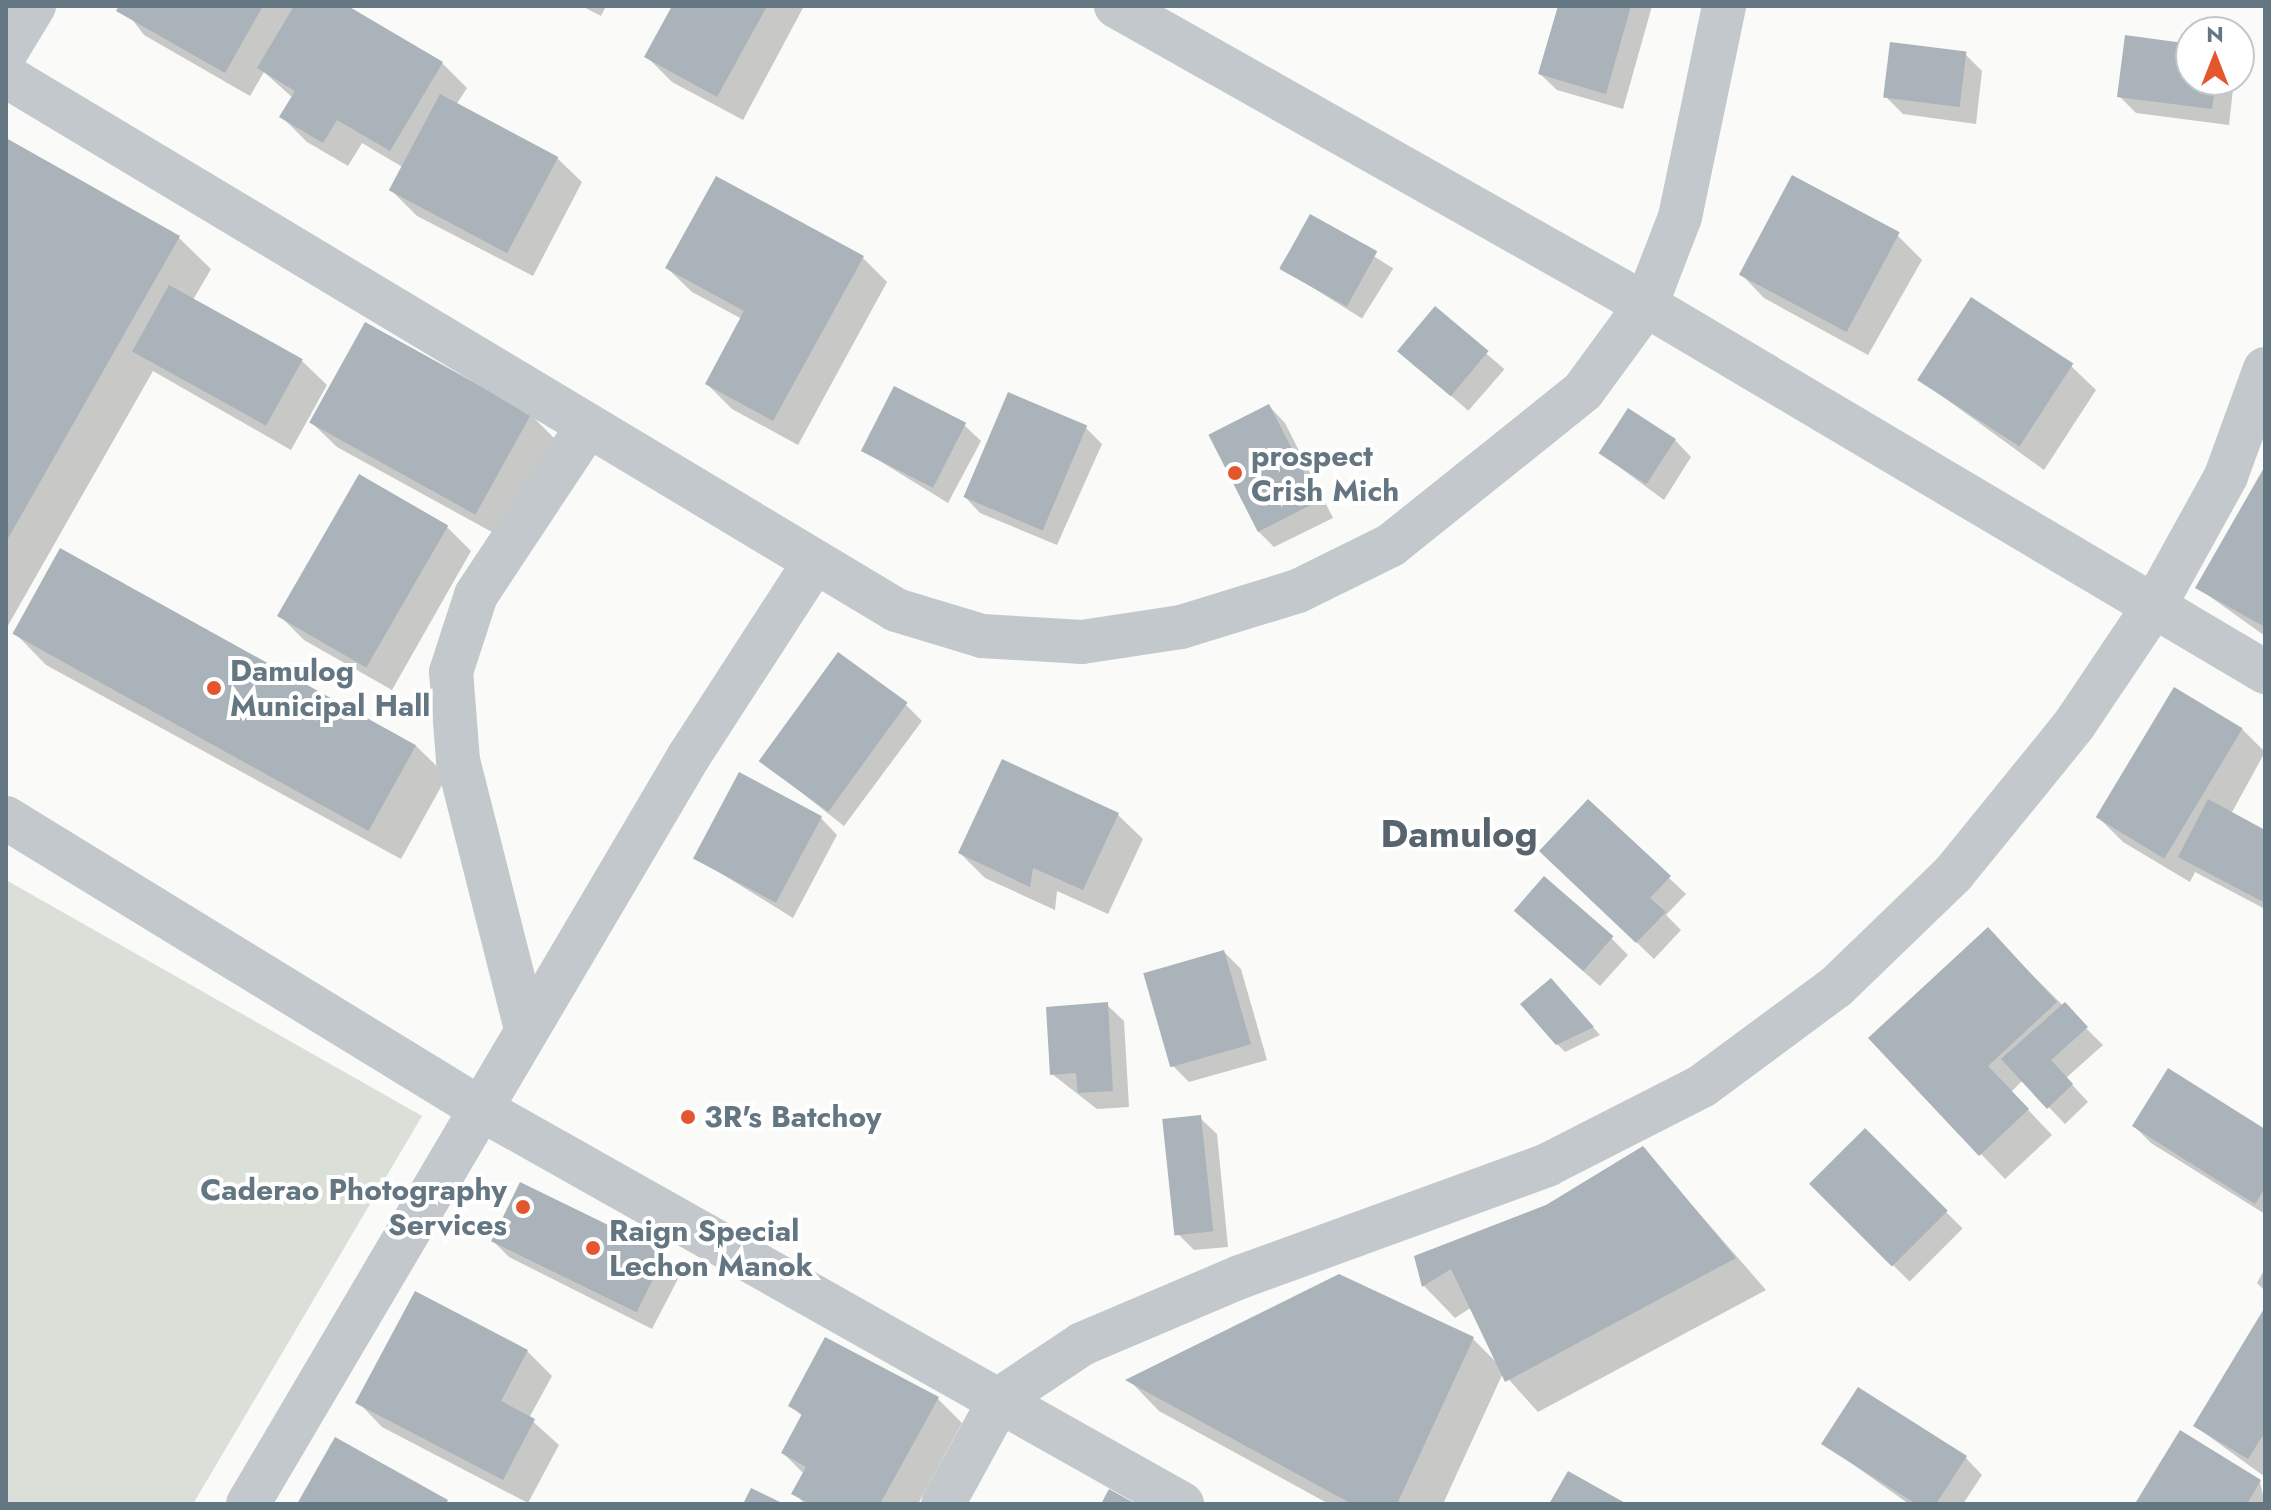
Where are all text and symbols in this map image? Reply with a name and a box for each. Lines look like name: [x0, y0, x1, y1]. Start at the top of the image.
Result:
north arrow: [2175, 16, 2255, 96]
text: N: [2206, 18, 2224, 50]
place label: prospect Crish Mich: [1251, 438, 1399, 508]
marker: prospect Crish Mich: [1226, 464, 1244, 482]
place label: Damulog Municipal Hall: [230, 653, 430, 724]
marker: Damulog Municipal Hall: [205, 679, 223, 697]
district label: Damulog: [1380, 811, 1538, 857]
place label: 3R's Batchoy: [704, 1099, 881, 1135]
marker: 3R's Batchoy: [679, 1108, 697, 1126]
place label: Caderao Photography Services: [200, 1172, 507, 1242]
marker: Caderao Photography Services: [514, 1198, 532, 1216]
place label: Raign Special Lechon Manok: [609, 1213, 813, 1284]
marker: Raign Special Lechon Manok: [584, 1239, 602, 1257]

